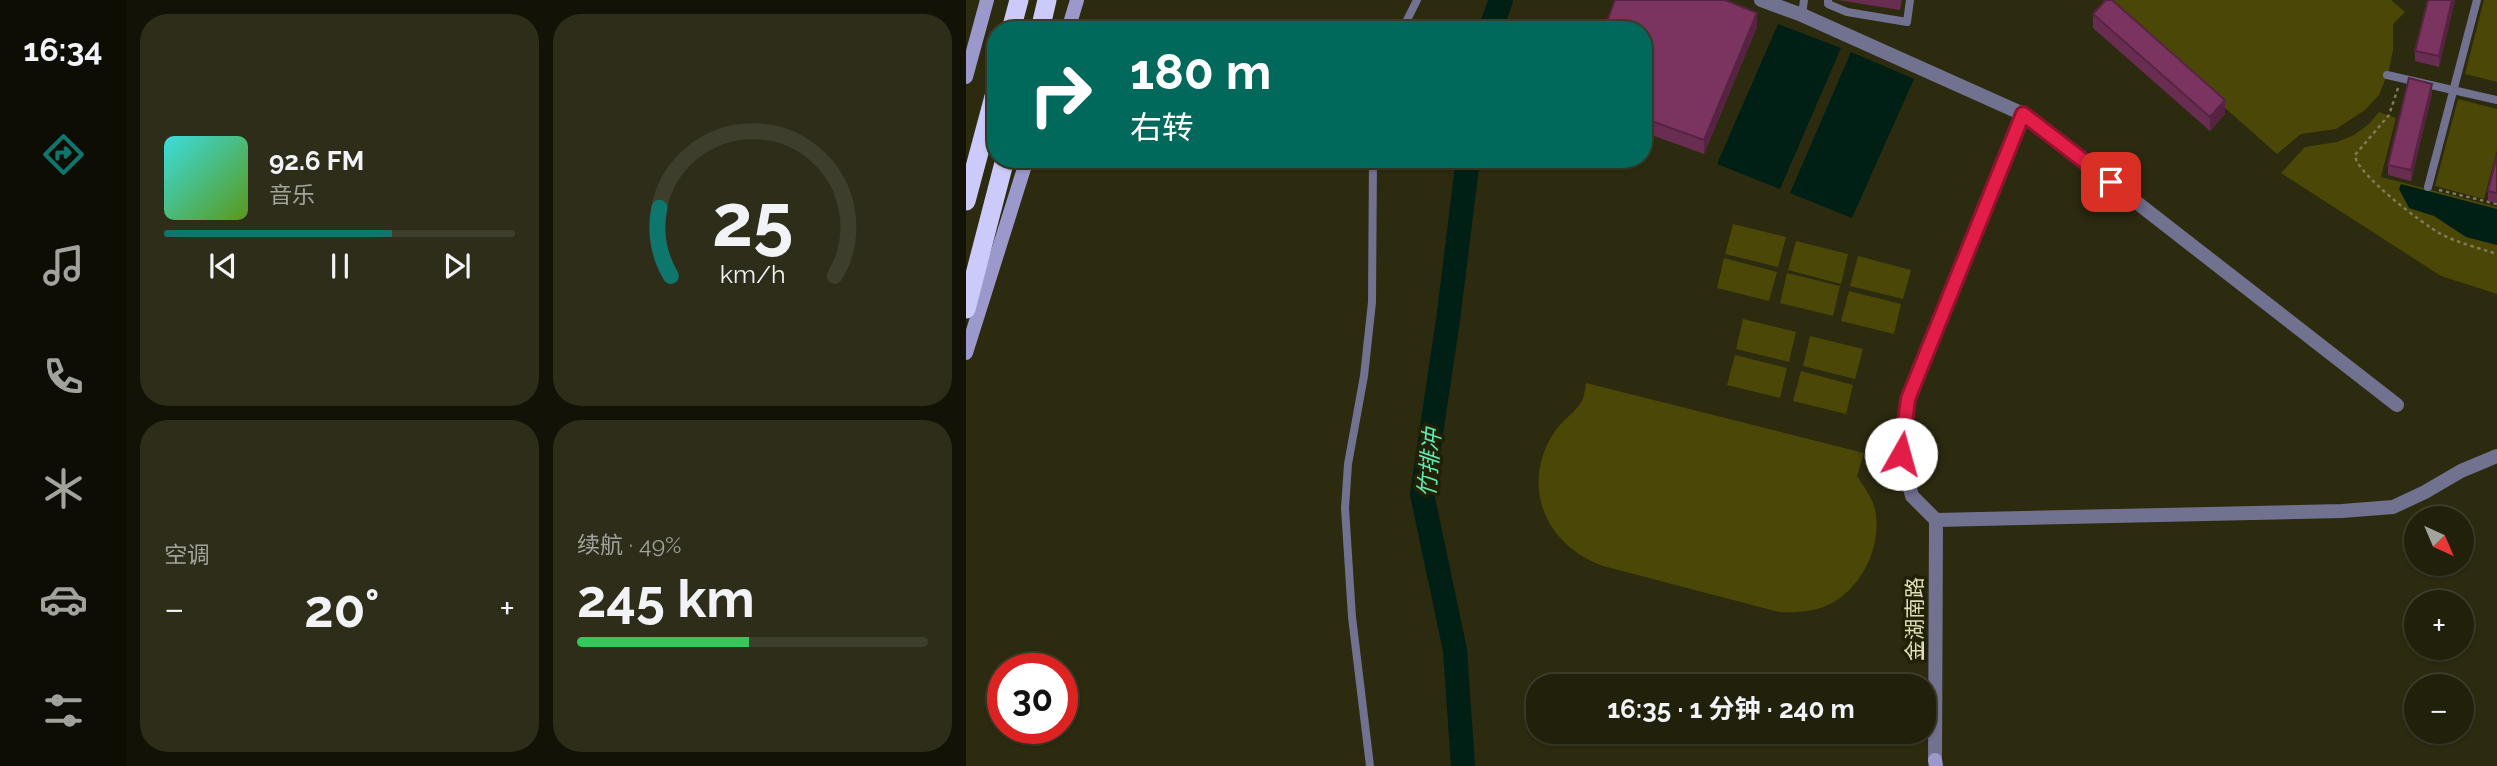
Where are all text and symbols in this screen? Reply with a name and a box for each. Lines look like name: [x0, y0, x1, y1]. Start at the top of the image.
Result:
text: 16:34: [23, 31, 103, 68]
text: 180 m: [1130, 43, 1271, 100]
icon: right: [1015, 49, 1106, 140]
text: 右转: [1130, 109, 1194, 146]
icon: directions: [39, 130, 88, 179]
text: 92.6 FM: [269, 146, 364, 176]
pin: [2081, 152, 2141, 212]
icon: arrive: [2092, 163, 2130, 201]
text: 25: [712, 179, 793, 264]
text: 音乐: [269, 181, 315, 208]
icon: music: [39, 241, 88, 290]
icon: previous: [204, 247, 242, 285]
icon: pause: [321, 247, 359, 285]
icon: next: [438, 247, 476, 285]
text: km/h: [720, 259, 785, 289]
icon: phone: [39, 352, 88, 401]
position arrow: [1864, 417, 1938, 491]
water label: 竹排冲: [1413, 424, 1446, 499]
icon: climate: [39, 464, 88, 513]
north arrow: [2404, 506, 2474, 576]
map controls: [2404, 506, 2474, 744]
text: 续航 · 49%: [577, 531, 682, 558]
text: 空调: [164, 541, 210, 568]
text: 245 km: [577, 568, 755, 629]
icon: car: [39, 575, 88, 624]
street label: 金湖南路: [1902, 577, 1927, 661]
text: 20°: [304, 578, 380, 639]
text: −: [164, 586, 184, 631]
text: +: [499, 586, 515, 631]
button: +: [2404, 590, 2474, 660]
speed limit sign: 30: [987, 653, 1078, 744]
button: −: [2404, 674, 2474, 744]
icon: filters: [39, 686, 88, 735]
text: 16:35 · 1 分钟 · 240 m: [1607, 694, 1855, 724]

